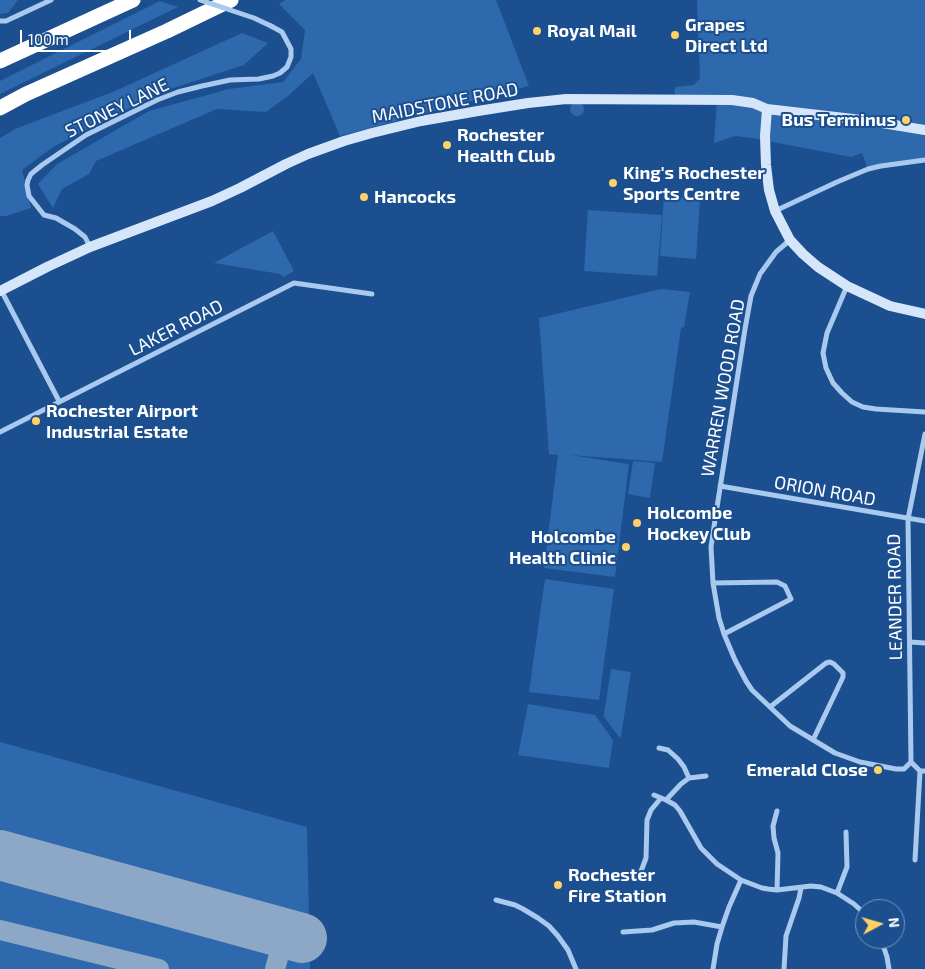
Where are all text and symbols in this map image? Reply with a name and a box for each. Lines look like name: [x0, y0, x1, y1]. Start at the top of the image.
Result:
place label: Grapes Direct Ltd: [685, 14, 768, 56]
scale bar: [22, 20, 134, 52]
place label: Royal Mail: [547, 20, 637, 42]
marker: Royal Mail: [531, 25, 543, 37]
marker: Grapes Direct Ltd: [669, 29, 681, 41]
text: 100 m: [28, 30, 69, 48]
street label: STONEY LANE: [62, 74, 172, 142]
street label: MAIDSTONE ROAD: [370, 78, 520, 128]
place label: Bus Terminus: [782, 109, 896, 131]
marker: Bus Terminus: [900, 114, 912, 126]
place label: Rochester Health Club: [457, 124, 555, 166]
marker: Rochester Health Club: [441, 139, 453, 151]
place label: King's Rochester Sports Centre: [623, 162, 765, 204]
marker: King's Rochester Sports Centre: [607, 177, 619, 189]
place label: Hancocks: [374, 186, 456, 208]
marker: Hancocks: [358, 191, 370, 203]
street label: LAKER ROAD: [125, 295, 227, 361]
street label: WARREN WOOD ROAD: [697, 297, 749, 479]
place label: Rochester Airport Industrial Estate: [46, 400, 198, 442]
marker: Rochester Airport Industrial Estate: [30, 415, 42, 427]
street label: ORION ROAD: [772, 471, 878, 511]
place label: Holcombe Hockey Club: [647, 502, 751, 544]
marker: Holcombe Hockey Club: [631, 517, 643, 529]
place label: Holcombe Health Clinic: [509, 526, 616, 568]
street label: LEANDER ROAD: [883, 534, 907, 660]
marker: Holcombe Health Clinic: [620, 541, 632, 553]
place label: Emerald Close: [746, 759, 868, 781]
marker: Emerald Close: [872, 764, 884, 776]
place label: Rochester Fire Station: [568, 864, 666, 906]
marker: Rochester Fire Station: [552, 879, 564, 891]
north arrow: [855, 899, 905, 949]
text: N: [885, 917, 903, 928]

